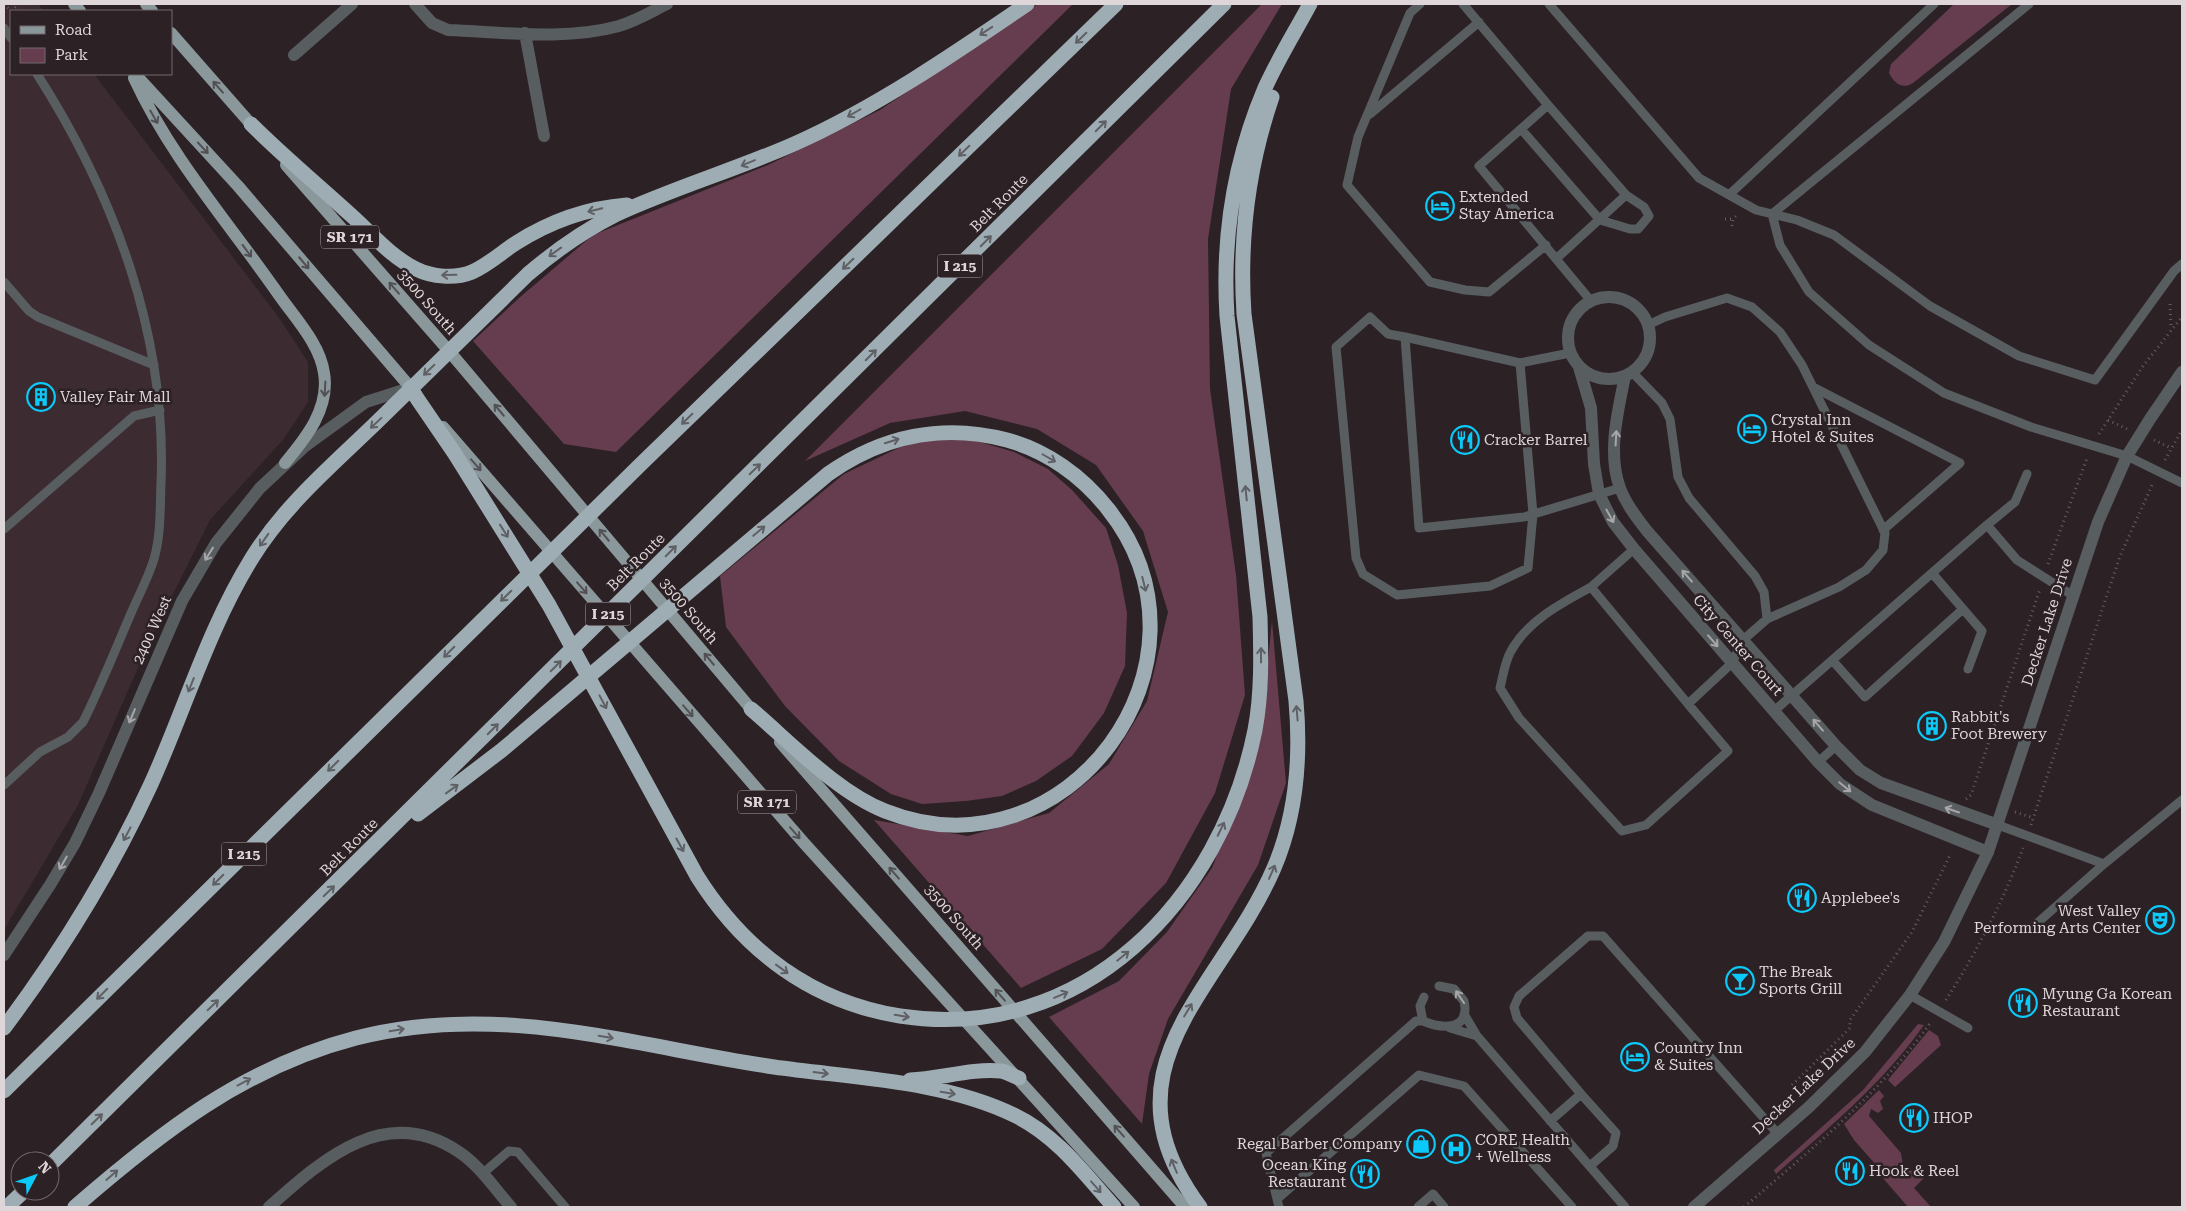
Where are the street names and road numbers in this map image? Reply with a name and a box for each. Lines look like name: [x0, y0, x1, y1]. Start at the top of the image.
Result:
street label: Belt Route: [966, 170, 1032, 236]
road number: SR 171: [321, 226, 379, 248]
road number: I 215: [938, 255, 982, 278]
street label: 3500 South: [394, 266, 461, 339]
street label: Belt Route: [603, 529, 669, 595]
street label: Decker Lake Drive: [2018, 556, 2076, 688]
street label: 3500 South: [656, 574, 722, 648]
street label: City Center Court: [1689, 591, 1787, 699]
street label: 2400 West: [129, 593, 175, 667]
road number: I 215: [586, 602, 630, 626]
road number: SR 171: [738, 790, 796, 814]
street label: Belt Route: [316, 814, 382, 880]
road number: I 215: [222, 842, 266, 866]
street label: 3500 South: [921, 881, 988, 954]
street label: Decker Lake Drive: [1749, 1034, 1859, 1138]

